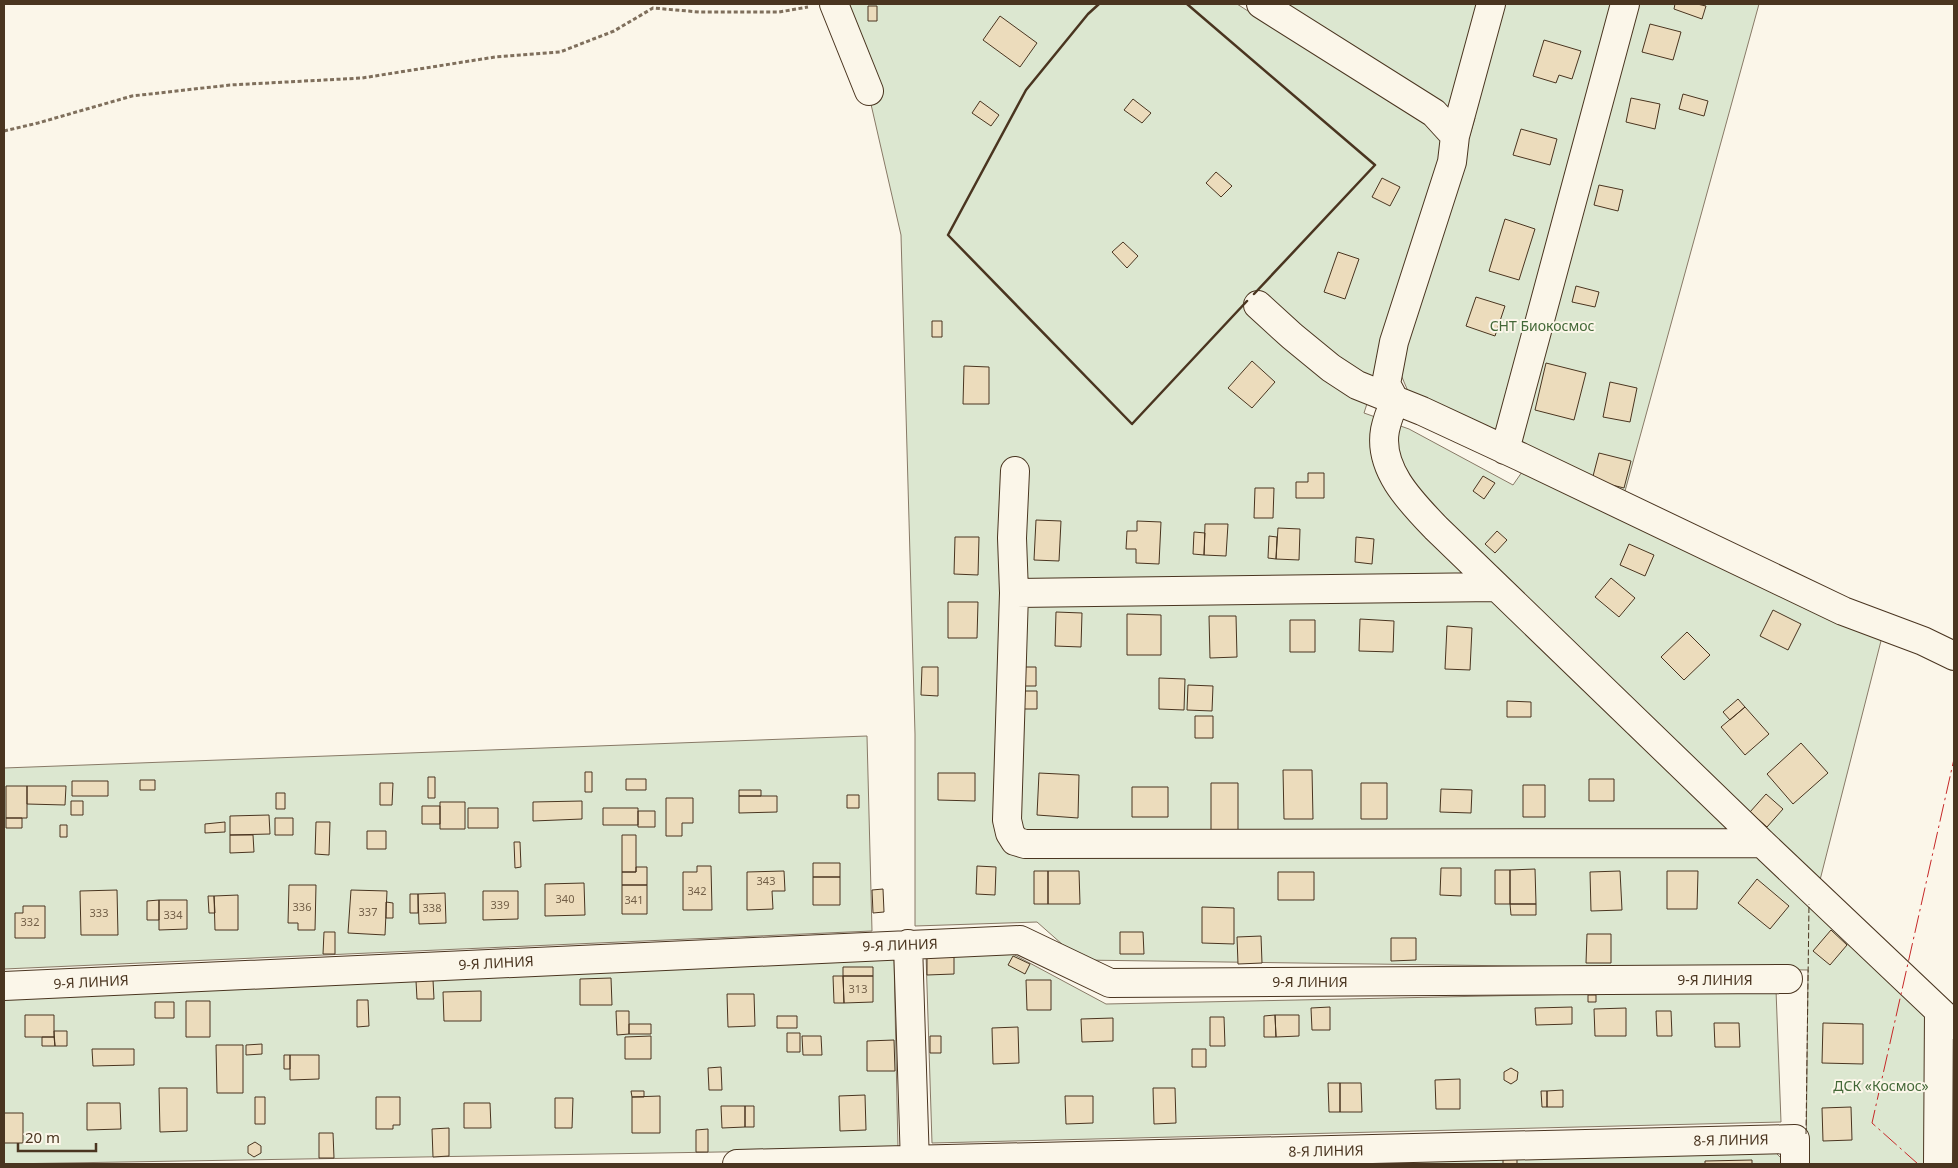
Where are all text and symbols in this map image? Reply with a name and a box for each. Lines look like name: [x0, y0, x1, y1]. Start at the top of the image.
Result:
park label: СНТ Биокосмос: [1490, 316, 1594, 335]
house number: 343: [757, 873, 775, 888]
house number: 342: [688, 883, 706, 898]
house number: 340: [556, 891, 574, 906]
house number: 341: [625, 892, 643, 907]
house number: 339: [491, 897, 509, 912]
house number: 336: [293, 899, 311, 914]
house number: 338: [423, 900, 441, 915]
house number: 337: [359, 904, 377, 919]
house number: 333: [90, 905, 108, 920]
house number: 334: [164, 907, 183, 922]
house number: 332: [21, 914, 39, 929]
street label: 9-Я ЛИНИЯ: [862, 934, 938, 955]
street label: 9-Я ЛИНИЯ: [458, 951, 534, 974]
street label: 9-Я ЛИНИЯ: [53, 970, 129, 993]
street label: 9-Я ЛИНИЯ: [1677, 970, 1753, 989]
street label: 9-Я ЛИНИЯ: [1272, 972, 1348, 991]
house number: 313: [849, 981, 867, 996]
park label: ДСК «Космос»: [1833, 1076, 1929, 1095]
scale bar: [18, 1120, 95, 1152]
text: 20 m: [25, 1127, 60, 1147]
street label: 8-Я ЛИНИЯ: [1693, 1129, 1769, 1150]
street label: 8-Я ЛИНИЯ: [1288, 1140, 1364, 1161]

